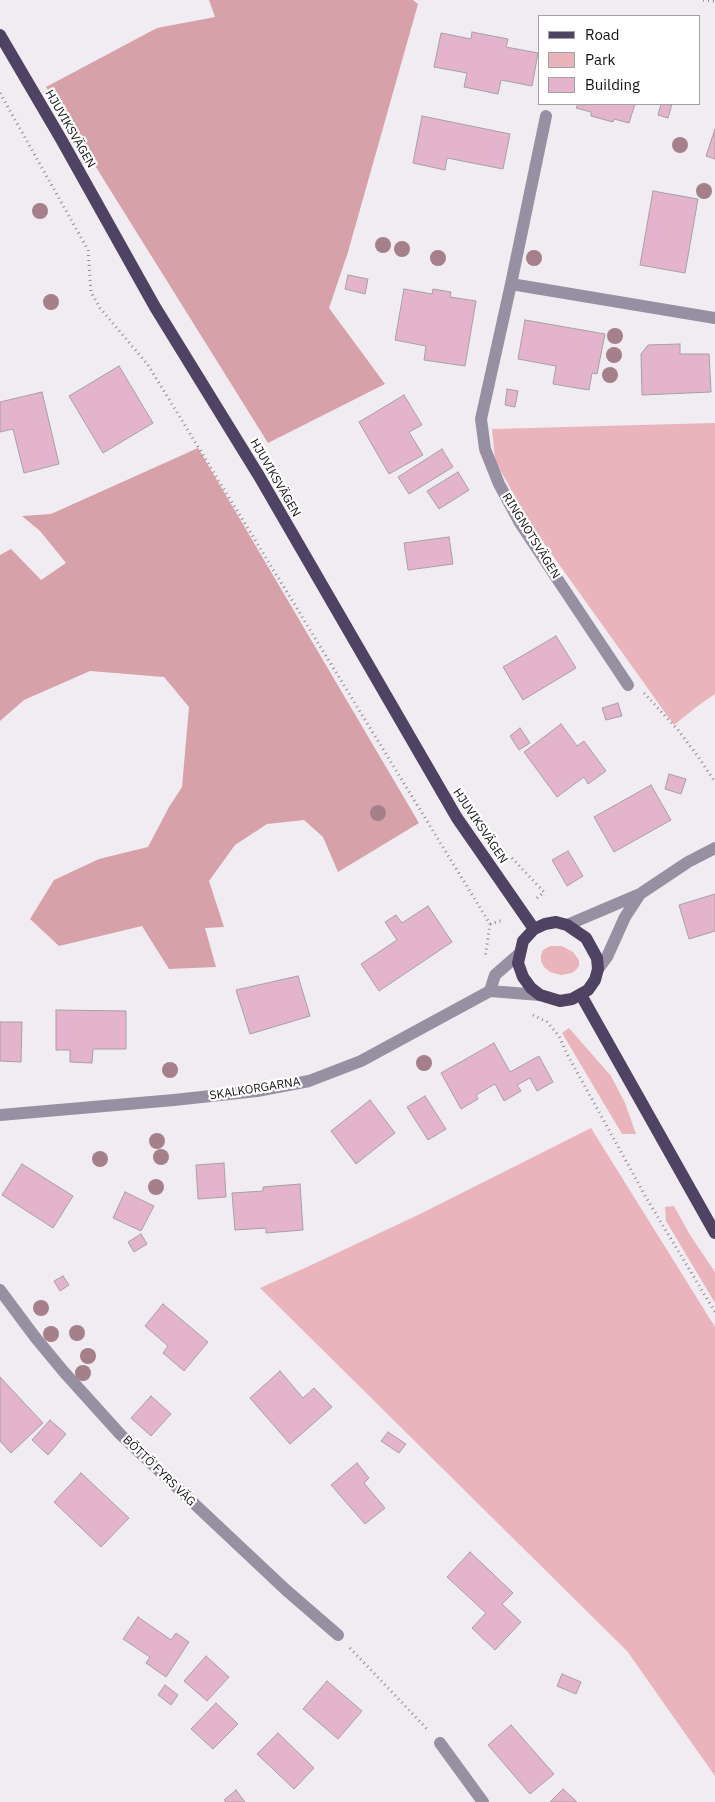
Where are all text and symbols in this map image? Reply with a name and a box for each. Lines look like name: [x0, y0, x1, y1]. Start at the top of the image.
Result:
legend: [538, 15, 700, 105]
text: Road: [585, 25, 620, 44]
text: Park: [585, 50, 615, 69]
text: Building: [585, 75, 640, 94]
street label: HJUVIKSVÄGEN: [42, 88, 98, 170]
street label: HJUVIKSVÄGEN: [247, 437, 303, 519]
street label: RINGNOTSVÄGEN: [499, 491, 563, 581]
street label: HJUVIKSVÄGEN: [450, 786, 510, 866]
street label: SKALKORGARNA: [209, 1075, 301, 1103]
street label: BÖTTÖ FYRS VÄG: [120, 1433, 198, 1509]

